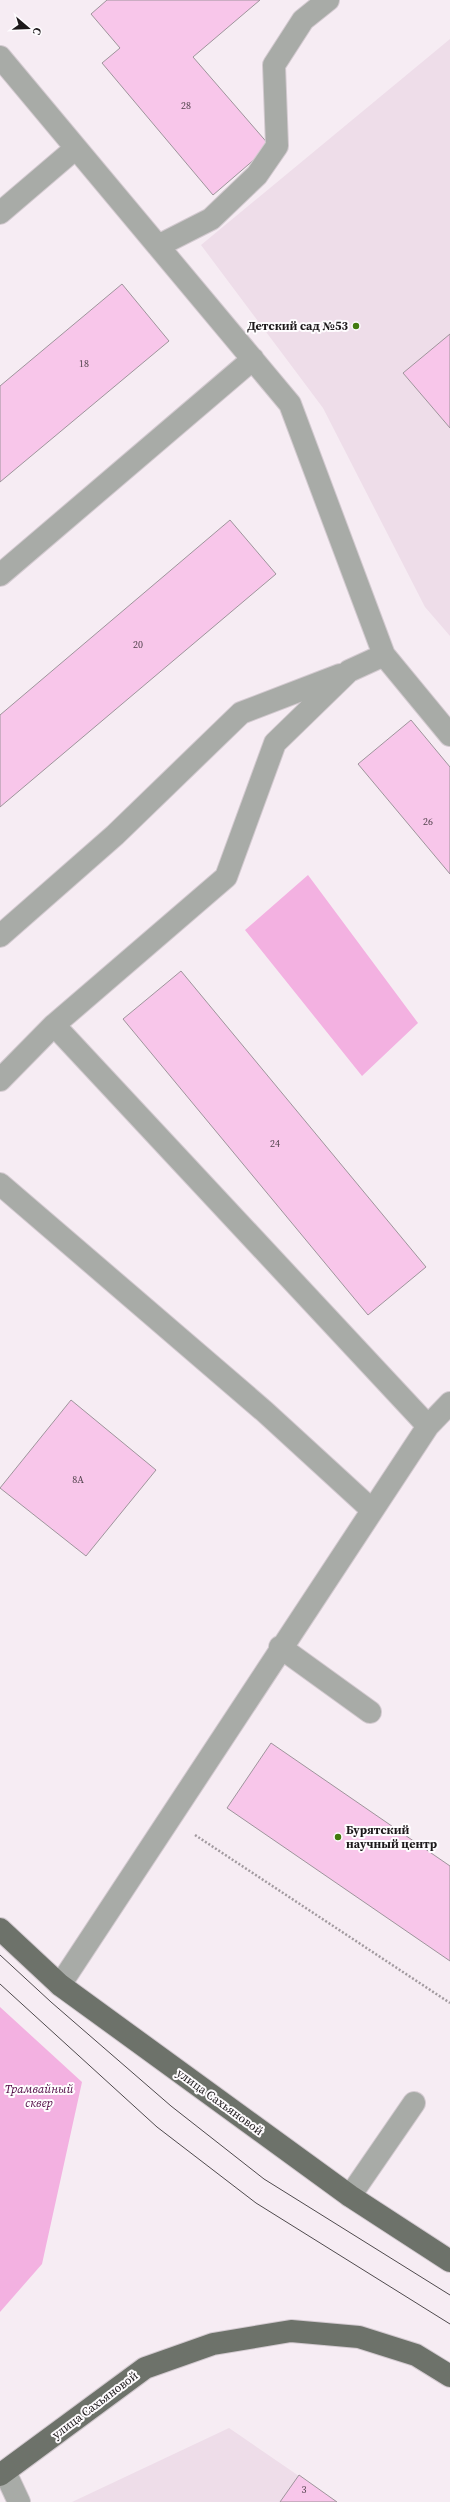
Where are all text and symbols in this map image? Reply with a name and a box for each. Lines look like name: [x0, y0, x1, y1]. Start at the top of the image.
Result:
north arrow: [8, 8, 48, 48]
text: С: [29, 25, 45, 37]
house number: 28: [181, 99, 191, 112]
place label: Детский сад №53: [247, 318, 348, 334]
marker: Детский сад №53: [351, 321, 361, 331]
house number: 18: [79, 357, 89, 370]
house number: 20: [133, 638, 143, 651]
house number: 26: [423, 815, 433, 828]
house number: 24: [270, 1137, 280, 1150]
house number: 8А: [72, 1473, 84, 1486]
place label: Бурятский научный центр: [346, 1822, 437, 1852]
marker: Бурятский научный центр: [333, 1832, 343, 1842]
street label: улица Сахьяновой: [173, 2065, 267, 2139]
park label: Трамвайный сквер: [5, 2081, 73, 2111]
street label: улица Сахьяновой: [49, 2367, 141, 2443]
house number: 3: [302, 2483, 307, 2496]

